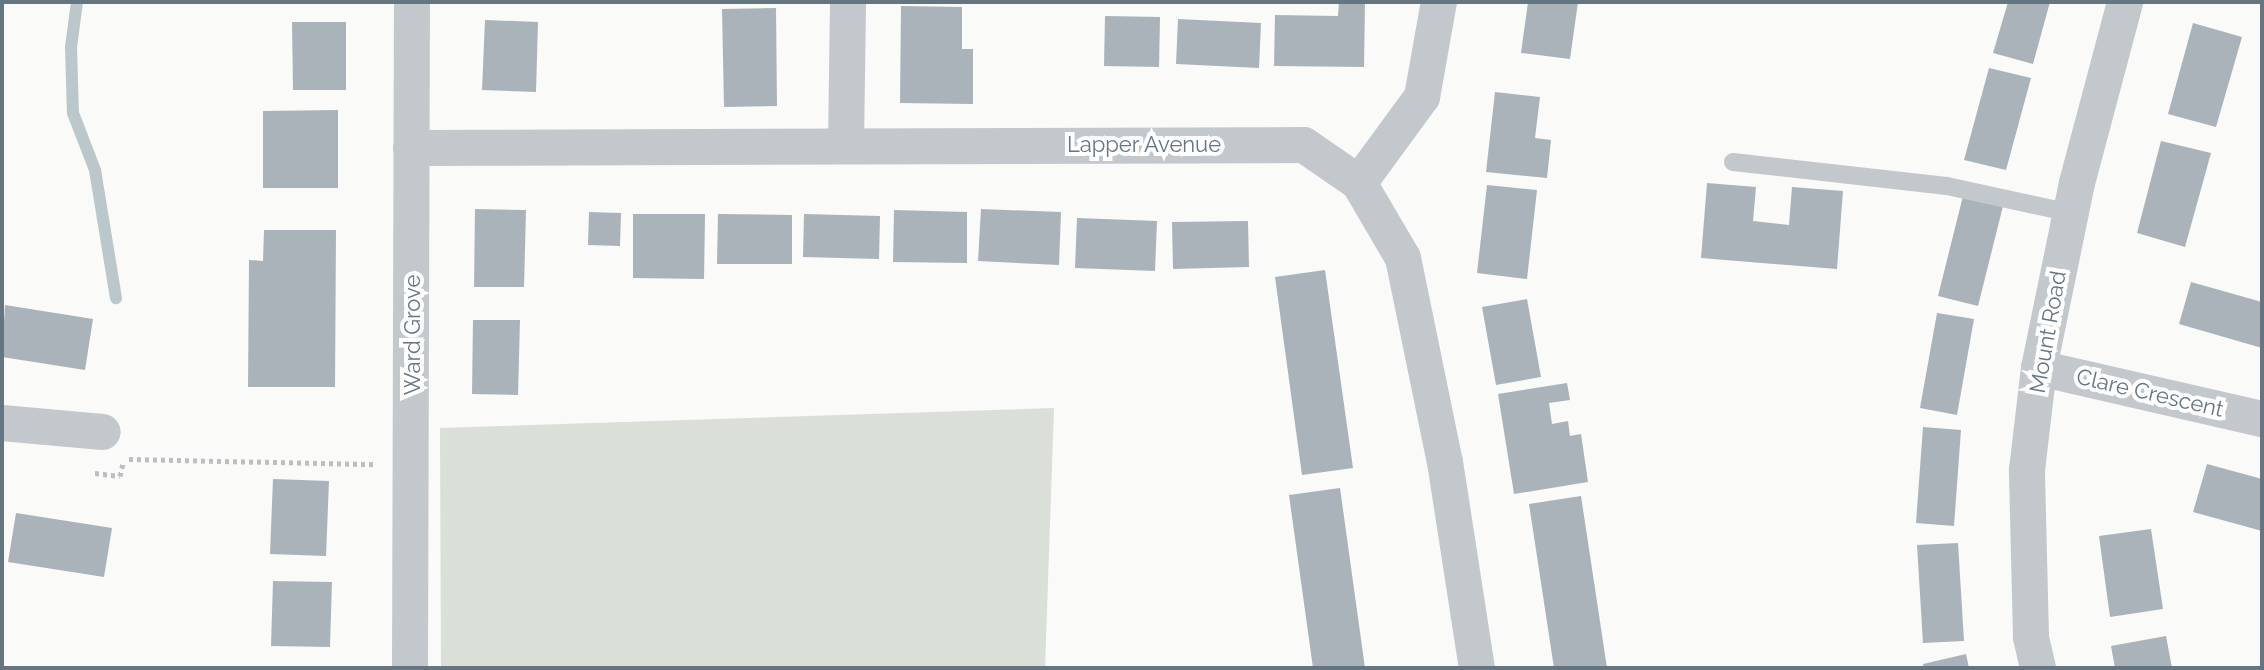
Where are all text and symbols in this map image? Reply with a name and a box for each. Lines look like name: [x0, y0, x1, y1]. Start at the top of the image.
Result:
street label: Lapper Avenue: [1066, 132, 1222, 158]
street label: Mount Road: [2024, 269, 2072, 395]
street label: Ward Grove: [400, 275, 426, 395]
street label: Clare Crescent: [2074, 363, 2226, 423]

